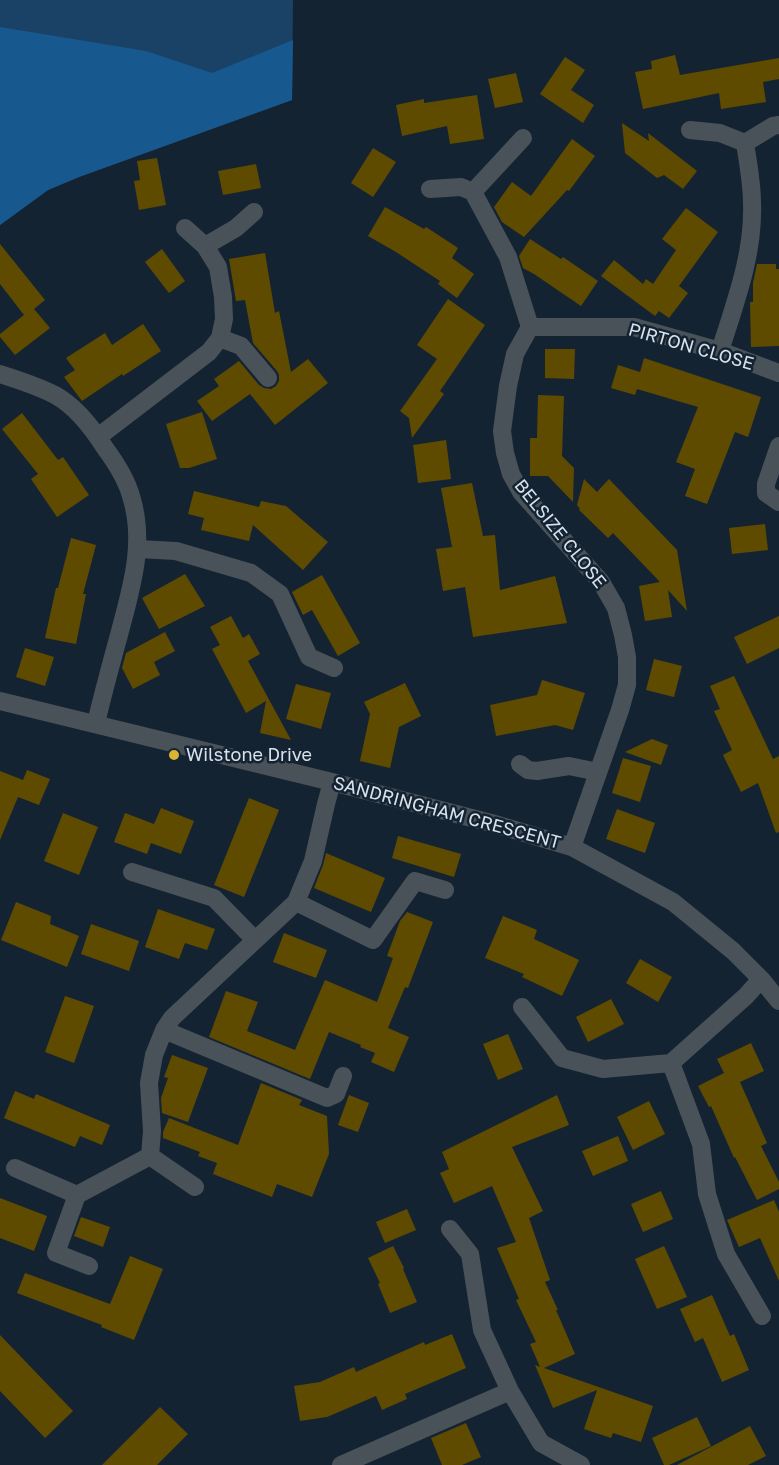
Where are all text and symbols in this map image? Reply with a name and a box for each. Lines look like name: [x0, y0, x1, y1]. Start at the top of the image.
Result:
street label: PIRTON CLOSE: [626, 319, 756, 375]
street label: BELSIZE CLOSE: [509, 475, 611, 593]
place label: Wilstone Drive: [186, 744, 312, 766]
marker: Wilstone Drive: [167, 748, 181, 762]
street label: SANDRINGHAM CRESCENT: [331, 772, 563, 854]

